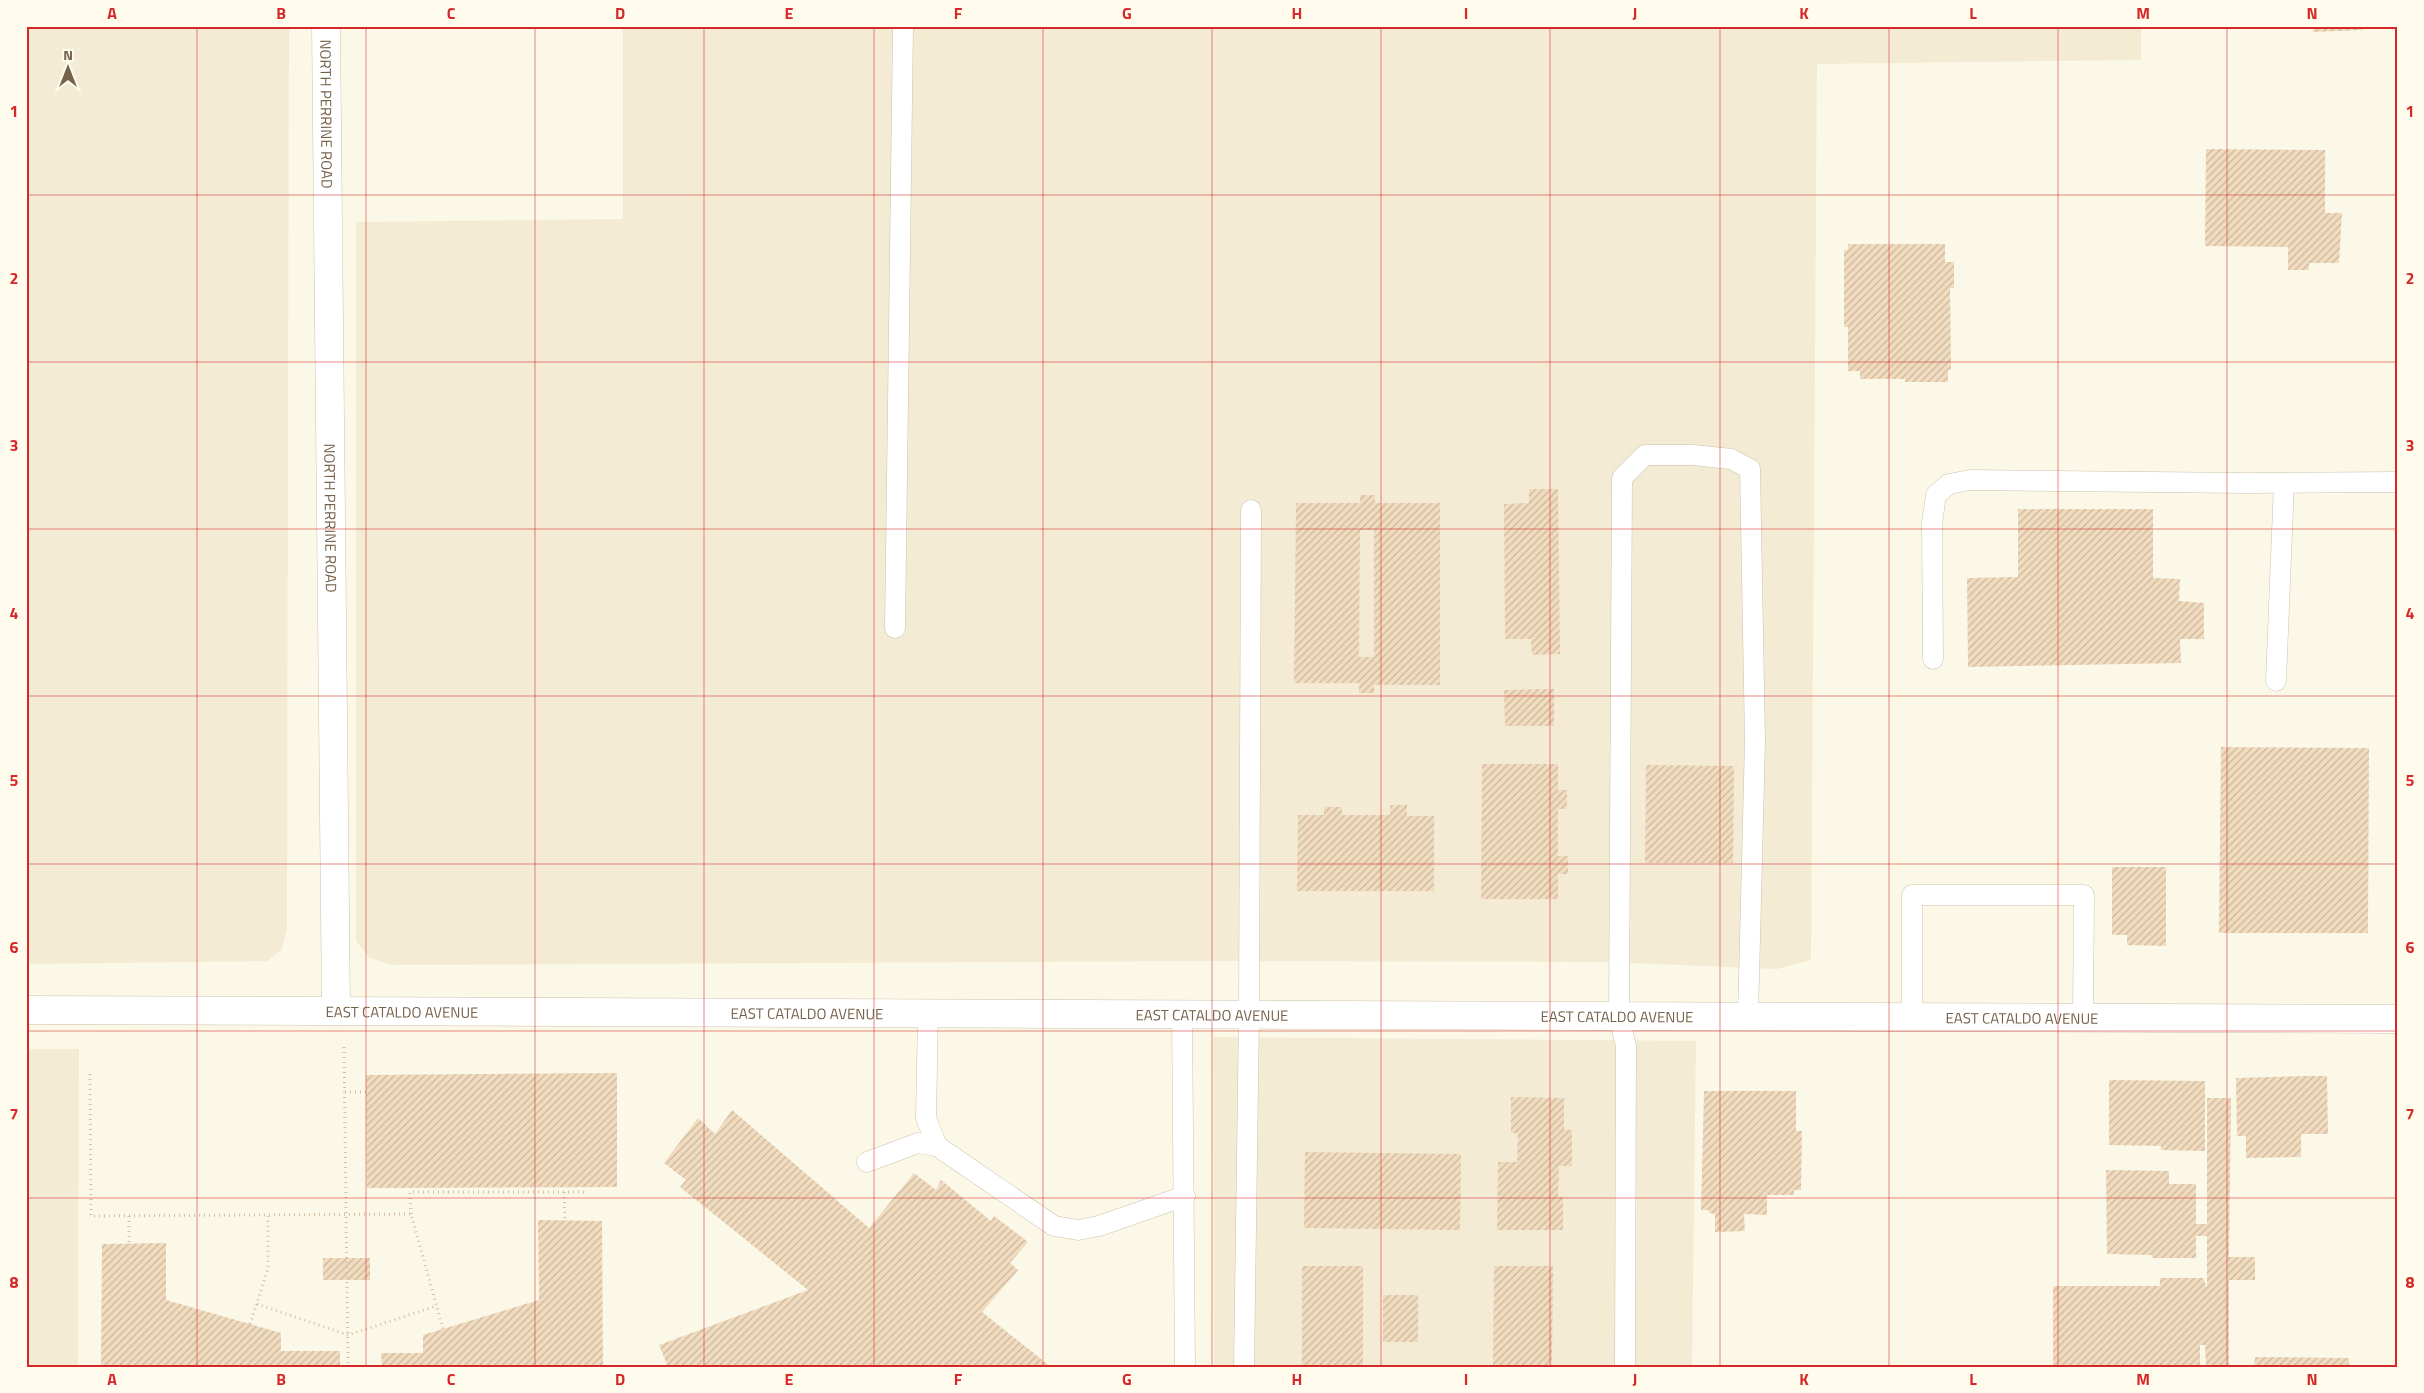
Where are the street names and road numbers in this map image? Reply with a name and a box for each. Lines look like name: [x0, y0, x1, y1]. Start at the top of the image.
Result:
street label: NORTH PERRINE ROAD: [315, 39, 339, 189]
street label: NORTH PERRINE ROAD: [319, 443, 343, 593]
street label: EAST CATALDO AVENUE: [326, 1000, 478, 1023]
street label: EAST CATALDO AVENUE: [731, 1001, 883, 1025]
street label: EAST CATALDO AVENUE: [1136, 1003, 1288, 1026]
street label: EAST CATALDO AVENUE: [1541, 1004, 1693, 1028]
street label: EAST CATALDO AVENUE: [1946, 1006, 2098, 1029]

